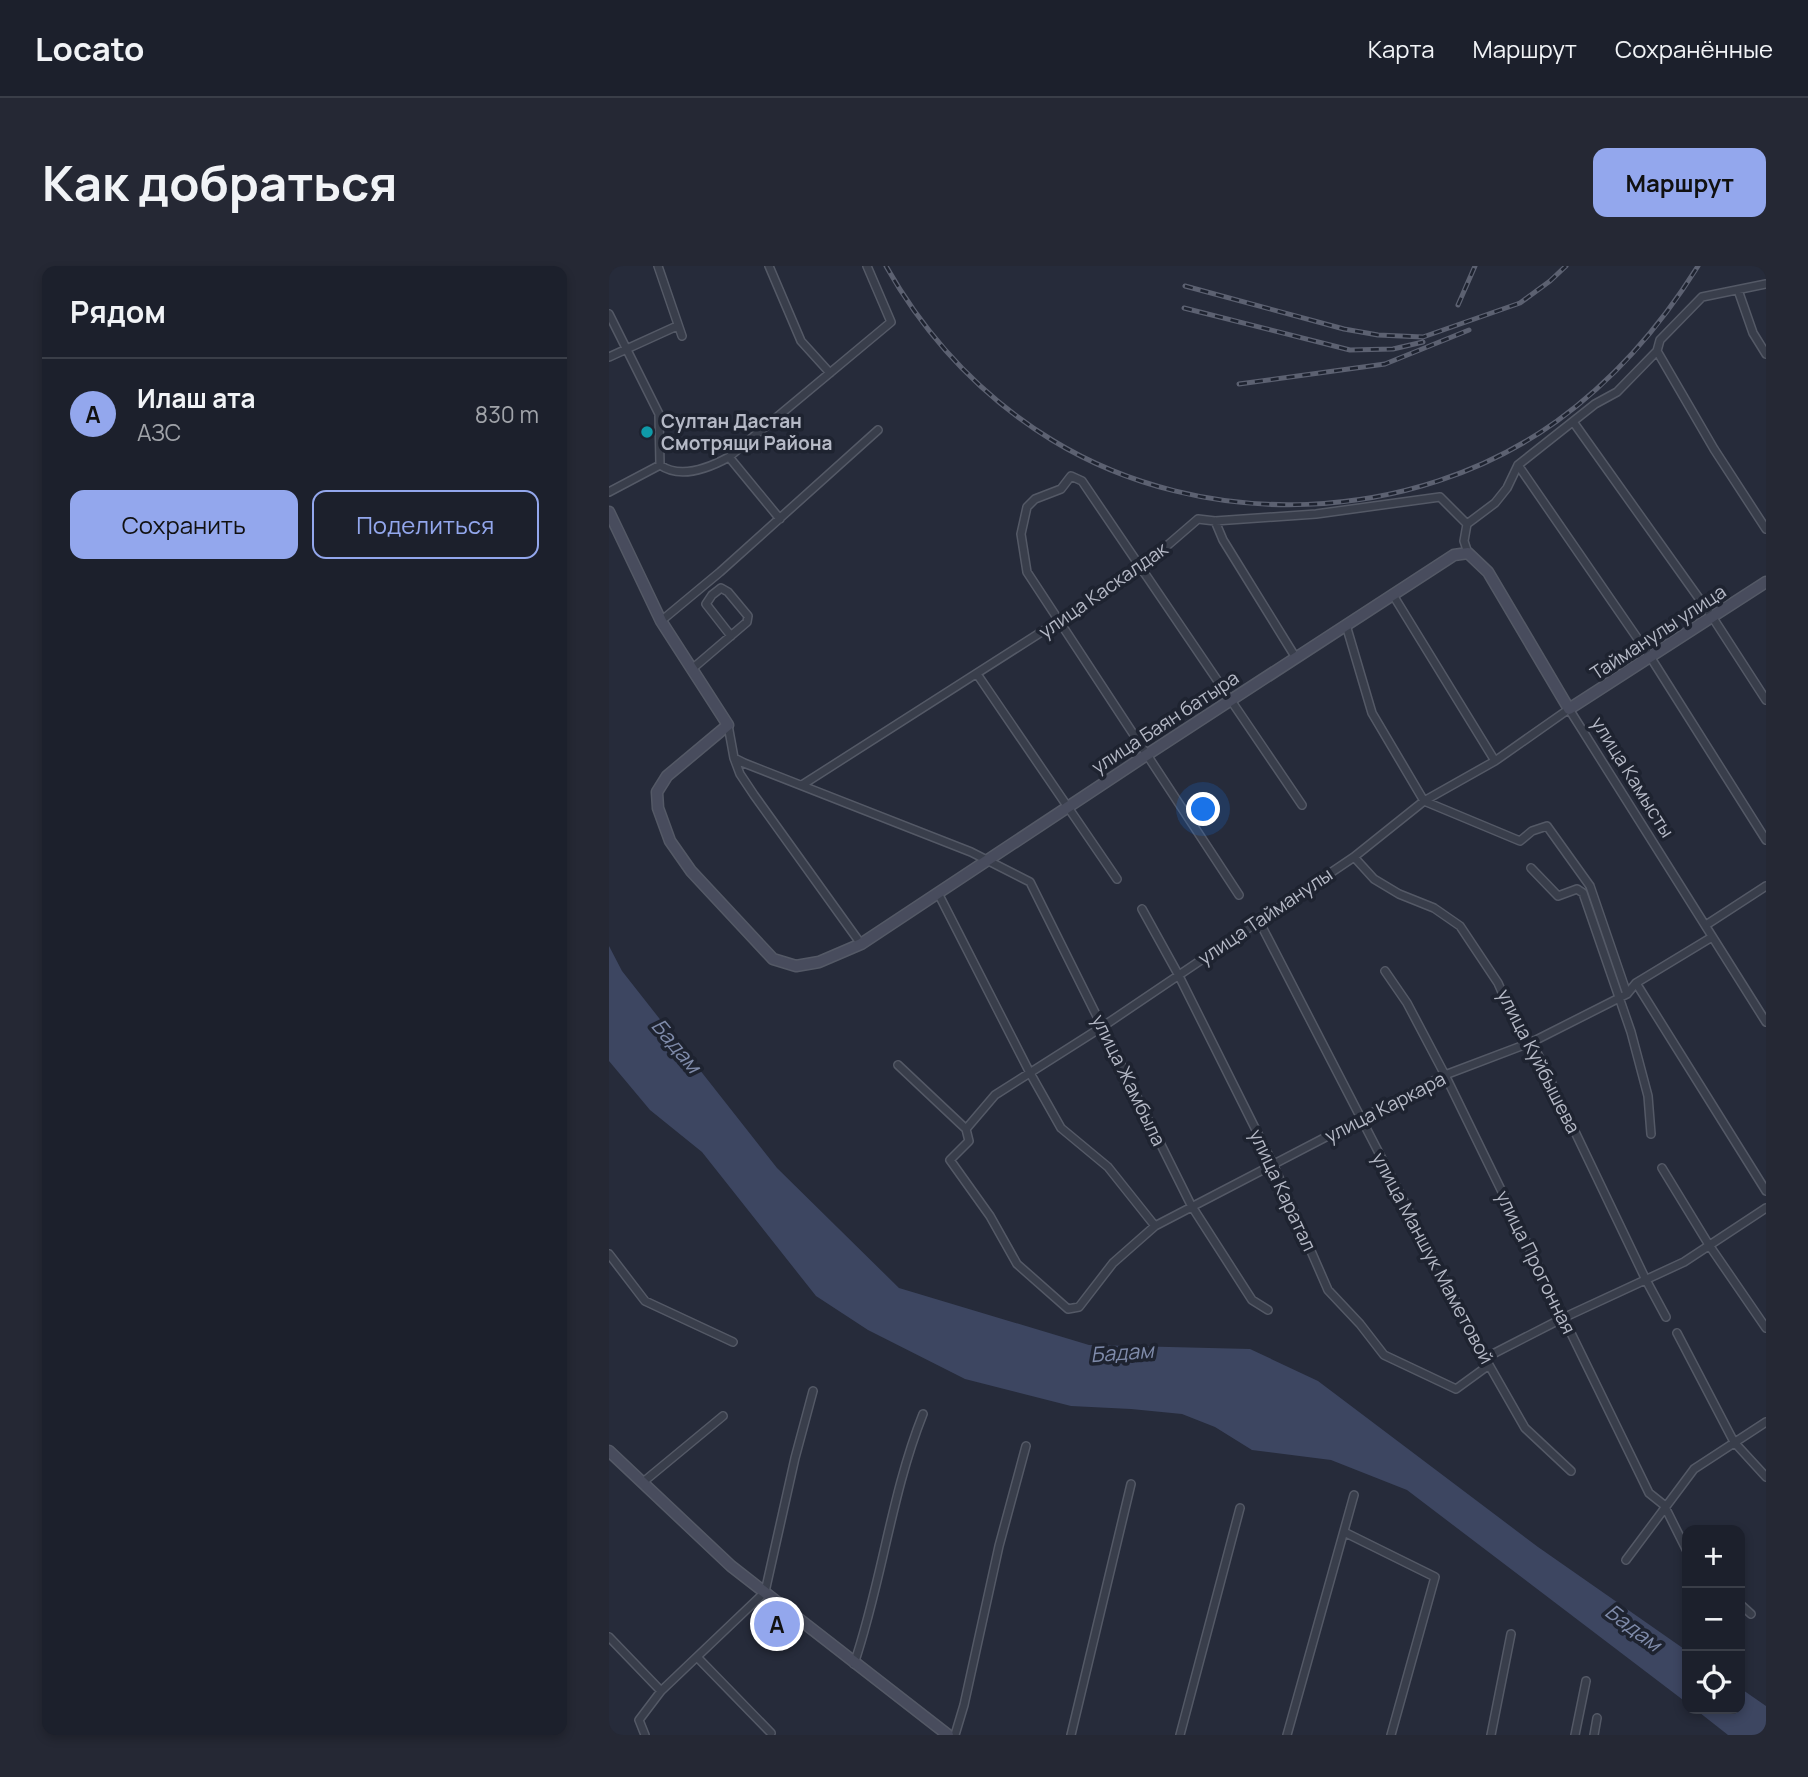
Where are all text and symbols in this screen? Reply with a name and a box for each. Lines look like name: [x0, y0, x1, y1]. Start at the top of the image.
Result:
text: Locato: [35, 26, 145, 71]
text: Карта: [1368, 32, 1435, 65]
text: Маршрут: [1473, 32, 1577, 65]
text: Сохранённые: [1615, 32, 1773, 65]
button: Маршрут: [1593, 148, 1766, 217]
text: Как добраться: [42, 149, 397, 216]
text: Рядом: [70, 291, 166, 332]
text: Илаш ата: [137, 380, 256, 416]
text: A: [85, 398, 101, 430]
text: 830 m: [475, 398, 539, 430]
place label: Султан Дастан Смотрящи Района: [661, 408, 833, 456]
text: АЗС: [137, 416, 181, 448]
marker: Султан Дастан Смотрящи Района: [639, 424, 655, 440]
button: Сохранить: [70, 490, 298, 559]
button: Поделиться: [312, 490, 539, 559]
street label: улица Каскалдак: [1033, 535, 1173, 644]
street label: Тайманулы улица: [1585, 578, 1731, 686]
street label: улица Баян батыра: [1086, 665, 1244, 779]
street label: улица Камысты: [1585, 712, 1681, 842]
your location: [1186, 792, 1220, 826]
street label: улица Тайманулы: [1193, 861, 1337, 971]
street label: улица Куйбышева: [1491, 984, 1587, 1138]
street label: улица Жамбыла: [1086, 1010, 1172, 1150]
water label: Бадам: [646, 1012, 709, 1080]
street label: улица Каркара: [1320, 1065, 1450, 1149]
street label: улица Каратал: [1243, 1125, 1323, 1255]
street label: улица Маншук Маметовой: [1366, 1148, 1500, 1368]
street label: улица Прогонная: [1490, 1186, 1582, 1338]
water label: Бадам: [1089, 1336, 1156, 1368]
map controls: [1682, 1525, 1745, 1714]
button: +: [1682, 1525, 1745, 1588]
button: −: [1682, 1588, 1745, 1651]
water label: Бадам: [1600, 1597, 1668, 1658]
pin: A: [754, 1598, 800, 1650]
button: locate: [1682, 1651, 1745, 1714]

